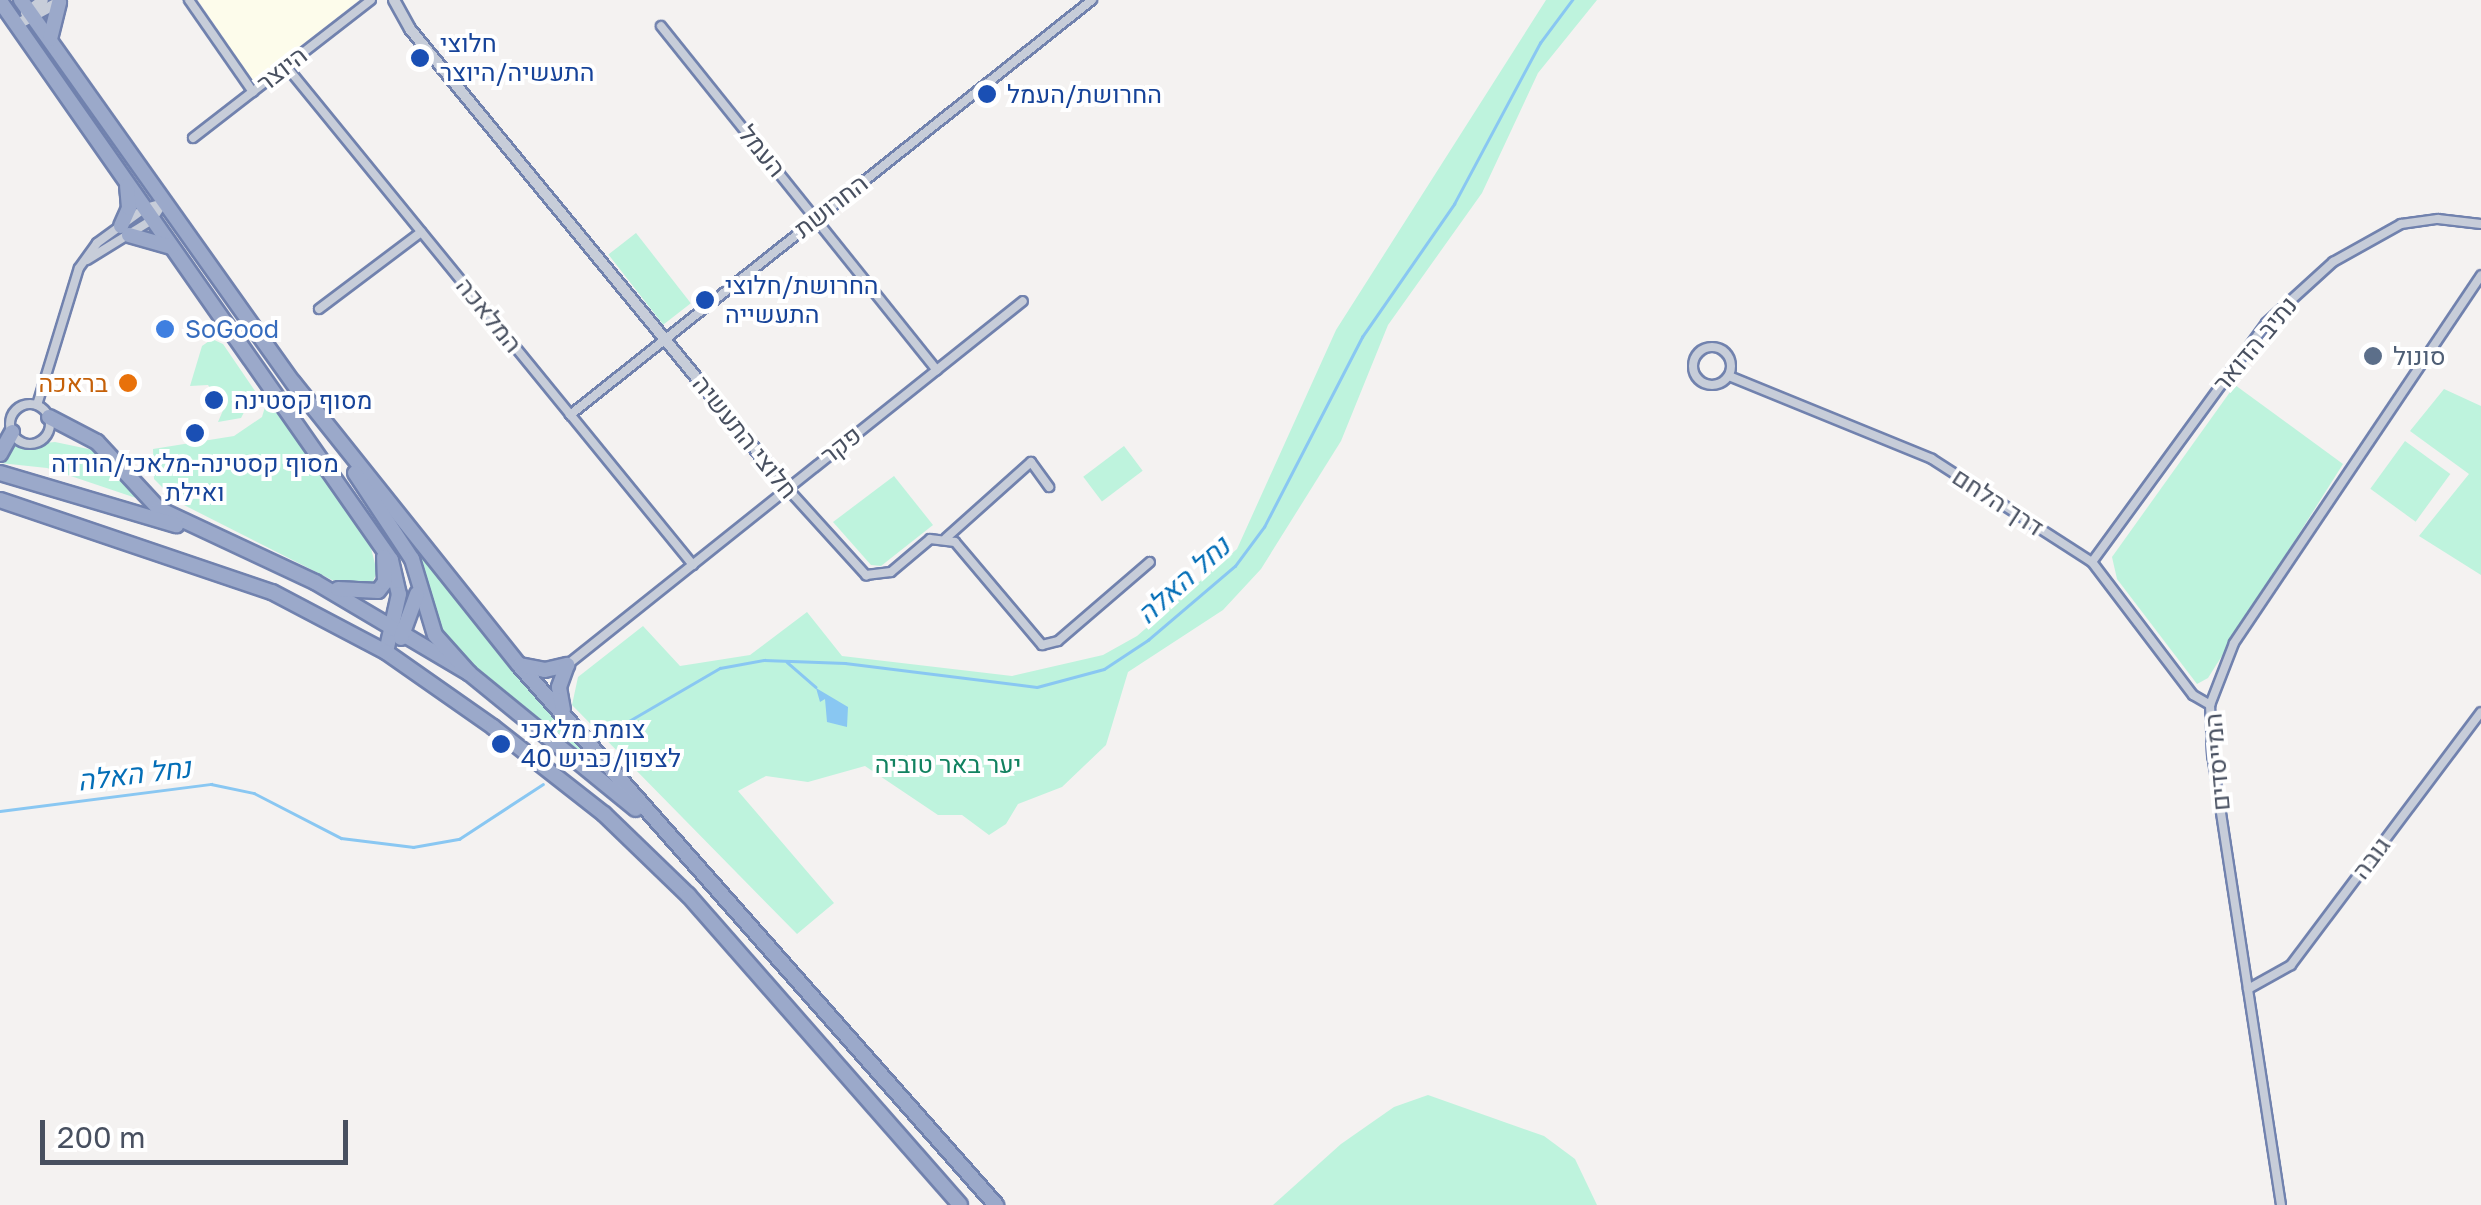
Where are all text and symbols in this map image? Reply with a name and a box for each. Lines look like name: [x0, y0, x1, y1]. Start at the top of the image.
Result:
place label: חלוצי התעשיה/היוצר: [440, 29, 594, 88]
street label: היוצר: [251, 40, 313, 98]
marker: חלוצי התעשיה/היוצר: [409, 47, 431, 69]
place label: החרושת/העמל: [1007, 79, 1162, 109]
marker: החרושת/העמל: [976, 83, 998, 105]
street label: העמל: [732, 119, 792, 183]
street label: החרושת: [788, 168, 874, 244]
place label: החרושת/חלוצי התעשייה: [725, 271, 879, 330]
street label: המלאכה: [450, 272, 528, 358]
marker: החרושת/חלוצי התעשייה: [694, 289, 716, 311]
street label: נתיב הדואר: [2207, 290, 2303, 398]
place label: SoGood: [185, 314, 279, 344]
marker: SoGood: [154, 318, 176, 340]
place label: סונול: [2393, 341, 2446, 371]
marker: סונול: [2362, 345, 2384, 367]
place label: בראכה: [38, 368, 108, 398]
street label: חלוצי התעשיה: [686, 369, 804, 505]
marker: בראכה: [117, 372, 139, 394]
place label: מסוף קסטינה: [234, 385, 372, 415]
marker: מסוף קסטינה: [203, 389, 225, 411]
street label: פקר: [815, 420, 867, 470]
marker: מסוף קסטינה-מלאכי/הורדה ואילת: [184, 422, 206, 444]
place label: מסוף קסטינה-מלאכי/הורדה ואילת: [51, 449, 339, 508]
street label: דרך הלחם: [1947, 462, 2049, 542]
water label: נחל האלה: [1129, 529, 1237, 631]
street label: המייסדים: [2198, 712, 2236, 812]
place label: צומת מלאכי לצפון/כביש 40: [521, 715, 681, 774]
marker: צומת מלאכי לצפון/כביש 40: [490, 733, 512, 755]
park label: יער באר טוביה: [875, 749, 1021, 779]
water label: נחל האלה: [75, 750, 193, 798]
street label: גובה: [2346, 831, 2396, 885]
scale bar: [45, 1100, 352, 1162]
text: 200 m: [57, 1119, 146, 1155]

